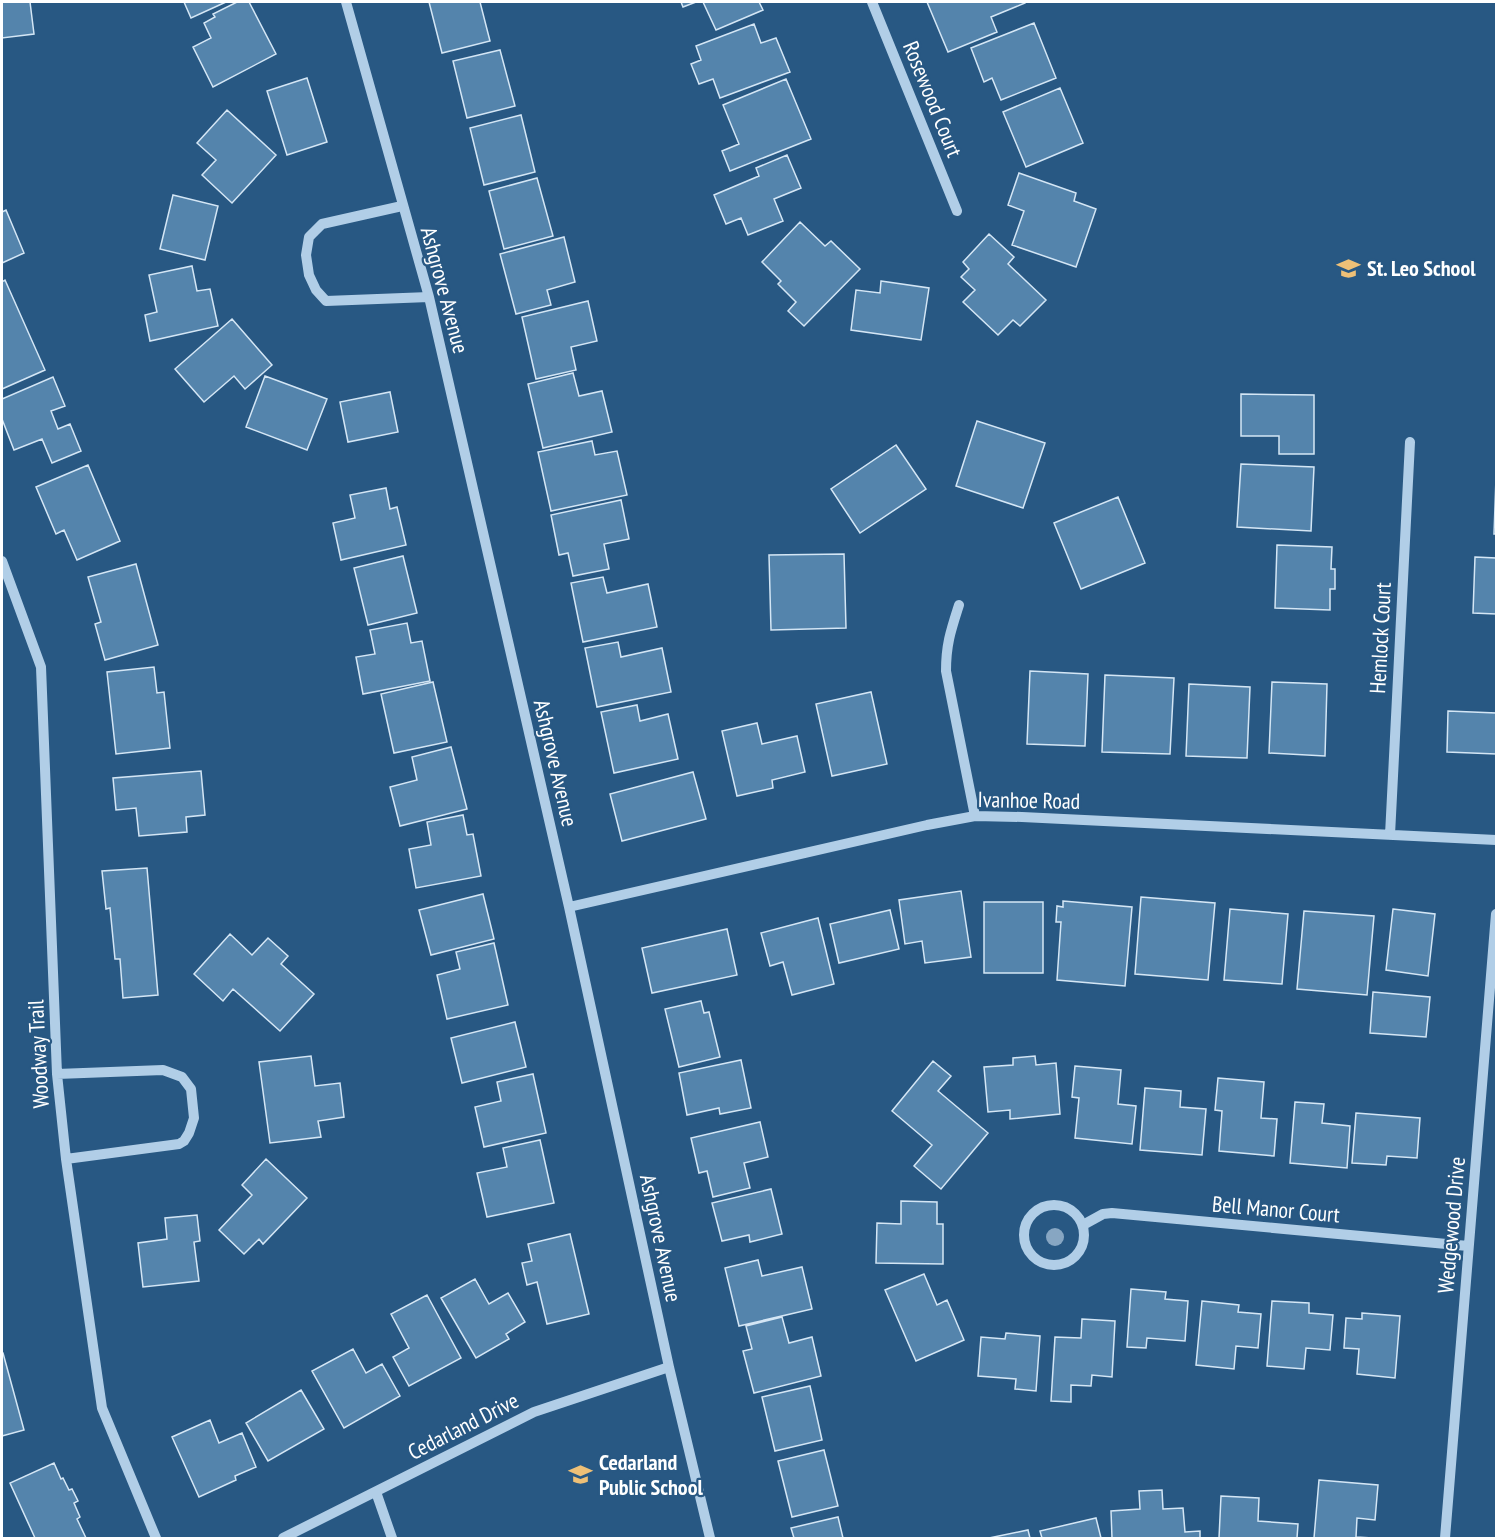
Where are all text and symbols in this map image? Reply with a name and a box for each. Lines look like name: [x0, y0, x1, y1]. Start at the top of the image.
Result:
street label: Rosewood Court: [897, 37, 969, 161]
street label: Ashgrove Avenue: [415, 224, 475, 356]
place label: St. Leo School: [1367, 254, 1476, 282]
school or university icon: St. Leo School: [1336, 255, 1362, 281]
street label: Hemlock Court: [1363, 582, 1397, 694]
street label: Ashgrove Avenue: [528, 697, 584, 829]
street label: Ivanhoe Road: [977, 785, 1081, 815]
street label: Woodway Trail: [21, 998, 55, 1109]
street label: Wedgewood Drive: [1431, 1156, 1471, 1294]
street label: Ashgrove Avenue: [634, 1172, 688, 1304]
street label: Bell Manor Court: [1211, 1189, 1341, 1229]
street label: Cedarland Drive: [403, 1386, 523, 1466]
place label: Cedarland Public School: [599, 1448, 703, 1501]
school or university icon: Cedarland Public School: [568, 1462, 594, 1488]

